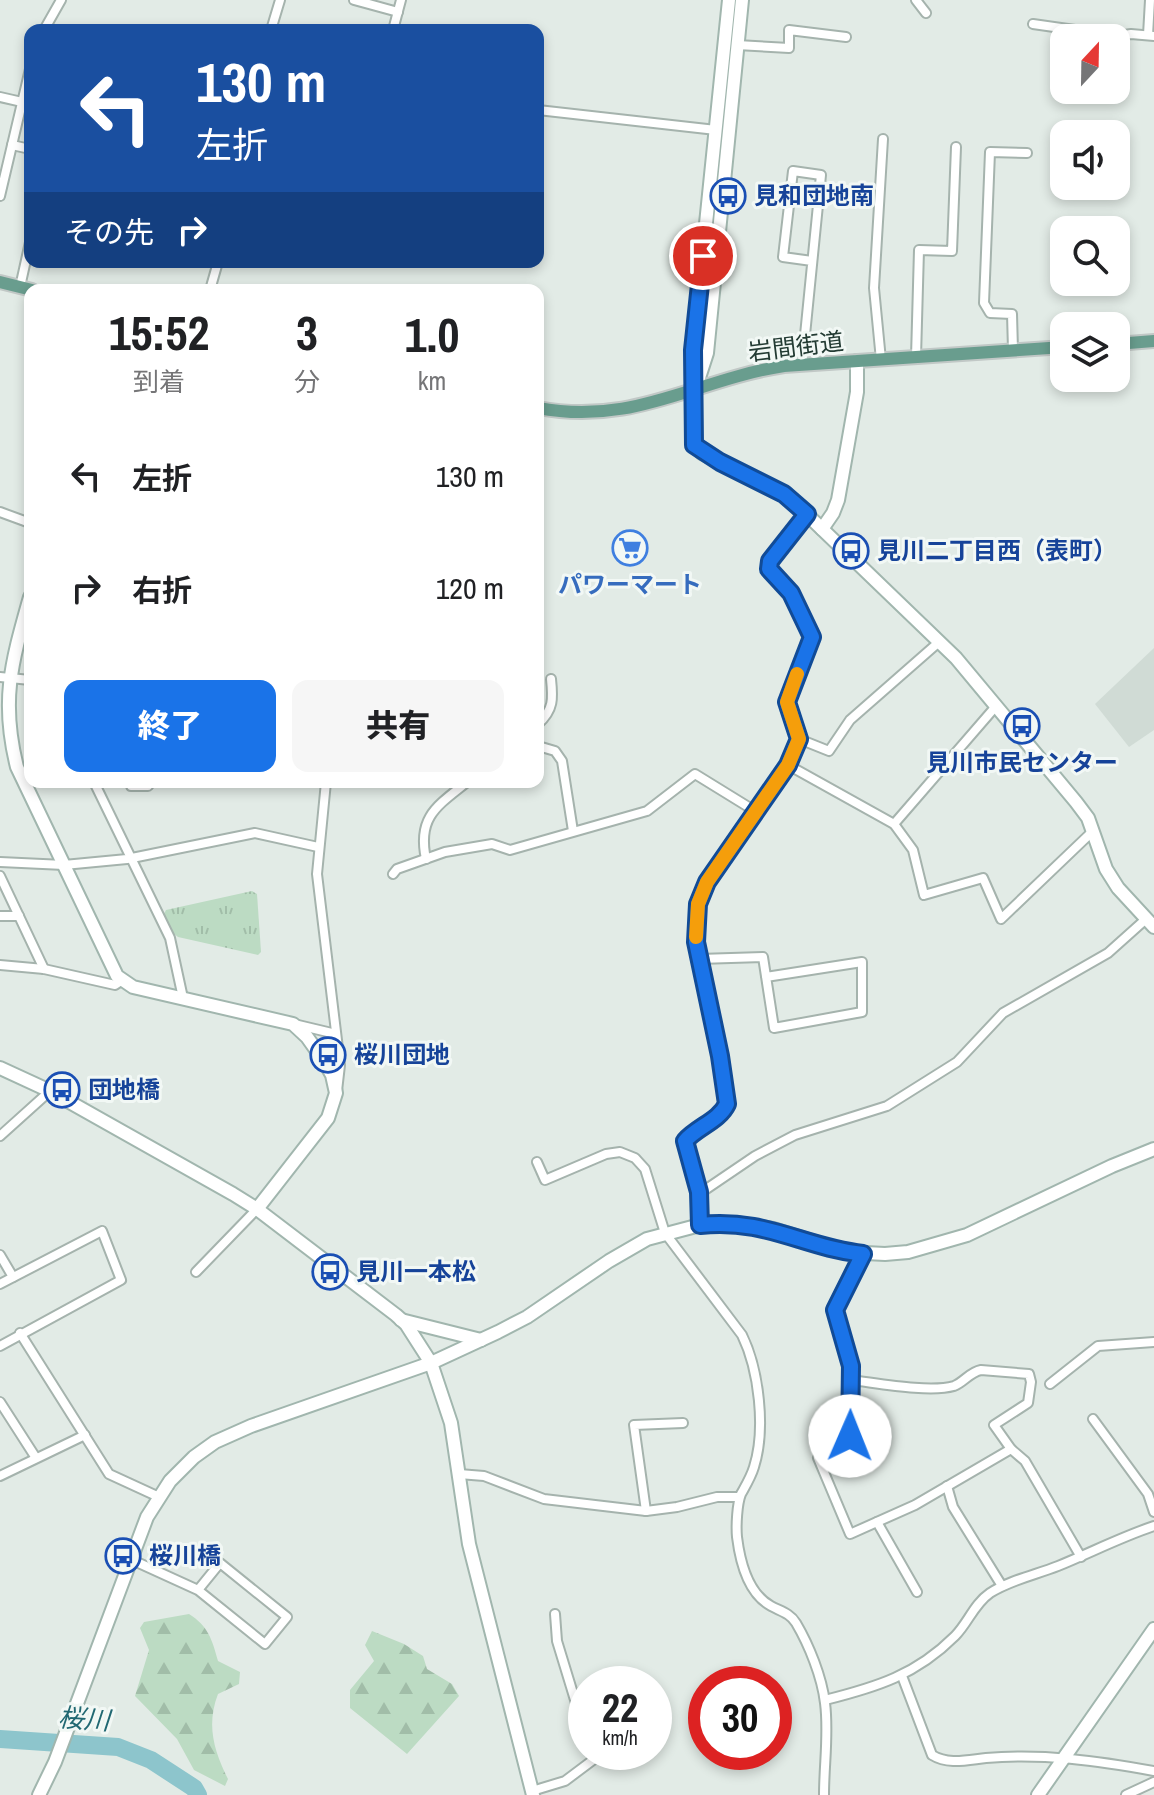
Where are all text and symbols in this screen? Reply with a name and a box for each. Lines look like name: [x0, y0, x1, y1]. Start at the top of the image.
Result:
north arrow: [1050, 24, 1130, 104]
map controls: [1050, 24, 1130, 392]
text: 130 m: [196, 44, 326, 119]
icon: left: [64, 56, 168, 160]
button: sound: [1050, 120, 1130, 200]
text: 左折: [196, 121, 268, 169]
bus stop icon: 見和団地南: [709, 177, 747, 215]
place label: 見和団地南: [754, 179, 874, 211]
icon: right: [170, 208, 214, 252]
text: その先: [64, 212, 154, 252]
button: search: [1050, 216, 1130, 296]
pin: [669, 222, 737, 290]
icon: arrive: [681, 234, 725, 278]
text: 15:52: [109, 300, 209, 365]
text: 3: [296, 300, 318, 365]
text: 1.0: [405, 302, 459, 367]
button: layers: [1050, 312, 1130, 392]
street label: 岩間街道: [746, 324, 845, 368]
text: km: [418, 363, 446, 398]
text: 到着: [133, 364, 185, 399]
text: 分: [294, 364, 320, 399]
icon: left: [64, 454, 108, 498]
text: 130 m: [436, 456, 504, 496]
text: 左折: [132, 458, 192, 498]
supermarket icon: パワーマート: [611, 529, 649, 567]
bus stop icon: 見川二丁目西（表町）: [832, 532, 870, 570]
place label: 見川二丁目西（表町）: [877, 534, 1117, 566]
icon: right: [64, 566, 108, 610]
text: 120 m: [436, 568, 504, 608]
place label: パワーマート: [558, 568, 702, 600]
text: 右折: [132, 570, 192, 610]
button: 終了: [64, 680, 276, 772]
button: 共有: [292, 680, 504, 772]
bus stop icon: 見川市民センター: [1003, 707, 1041, 745]
place label: 見川市民センター: [926, 746, 1118, 778]
bus stop icon: 桜川団地: [309, 1036, 347, 1074]
place label: 桜川団地: [354, 1038, 450, 1070]
bus stop icon: 団地橋: [43, 1071, 81, 1109]
place label: 団地橋: [88, 1073, 160, 1105]
bus stop icon: 見川一本松: [311, 1253, 349, 1291]
place label: 見川一本松: [356, 1255, 476, 1287]
position arrow: [808, 1394, 892, 1478]
bus stop icon: 桜川橋: [104, 1537, 142, 1575]
place label: 桜川橋: [149, 1539, 221, 1571]
speed limit sign: 30: [688, 1666, 792, 1770]
text: 22: [602, 1681, 638, 1734]
water label: 桜川: [57, 1699, 114, 1738]
text: km/h: [602, 1724, 638, 1751]

